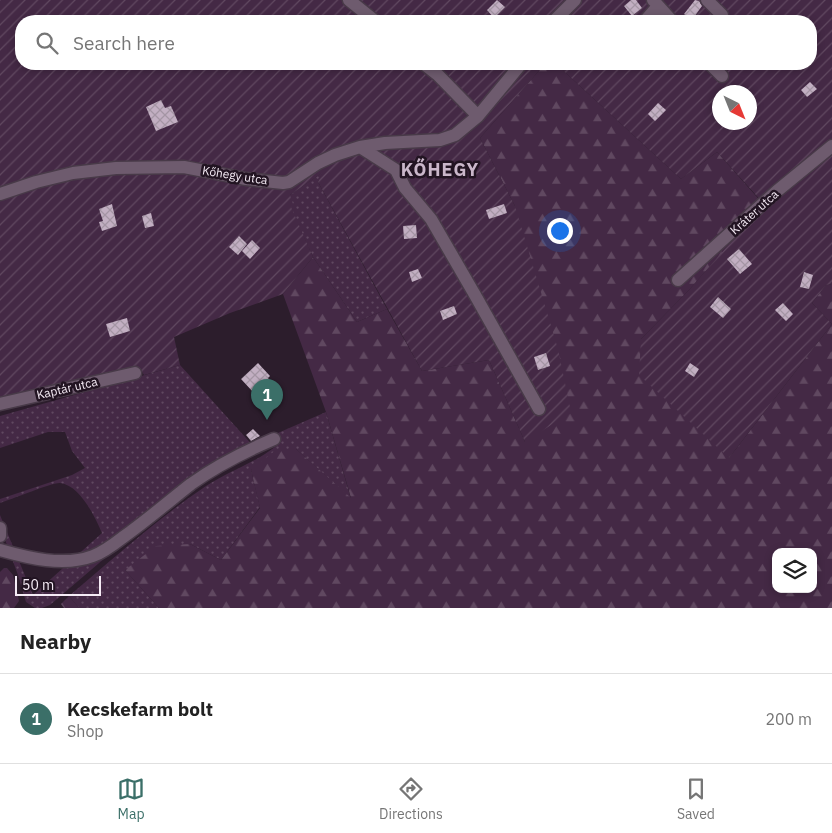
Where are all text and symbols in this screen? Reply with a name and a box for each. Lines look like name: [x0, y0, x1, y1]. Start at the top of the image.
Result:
search box: [15, 15, 817, 70]
icon: search: [33, 29, 61, 57]
text: Search here: [73, 31, 175, 55]
north arrow: [712, 85, 757, 130]
district label: KŐHEGY: [401, 158, 479, 181]
street label: Kőhegy utca: [201, 162, 269, 188]
street label: Kráter utca: [727, 186, 782, 238]
your location: [547, 218, 573, 244]
street label: Kaptár utca: [35, 374, 99, 402]
pin: 1: [251, 379, 283, 420]
map controls: [772, 548, 817, 593]
button: layers: [772, 548, 817, 593]
scale bar: [15, 573, 101, 596]
text: 50 m: [22, 576, 54, 594]
text: Nearby: [20, 627, 91, 655]
text: Kecskefarm bolt: [67, 697, 213, 721]
text: 1: [31, 709, 41, 729]
text: 200 m: [765, 709, 812, 729]
text: Shop: [67, 721, 104, 741]
tab: Map: [117, 775, 145, 823]
tab: Directions: [379, 775, 443, 823]
tab: Saved: [677, 775, 715, 823]

